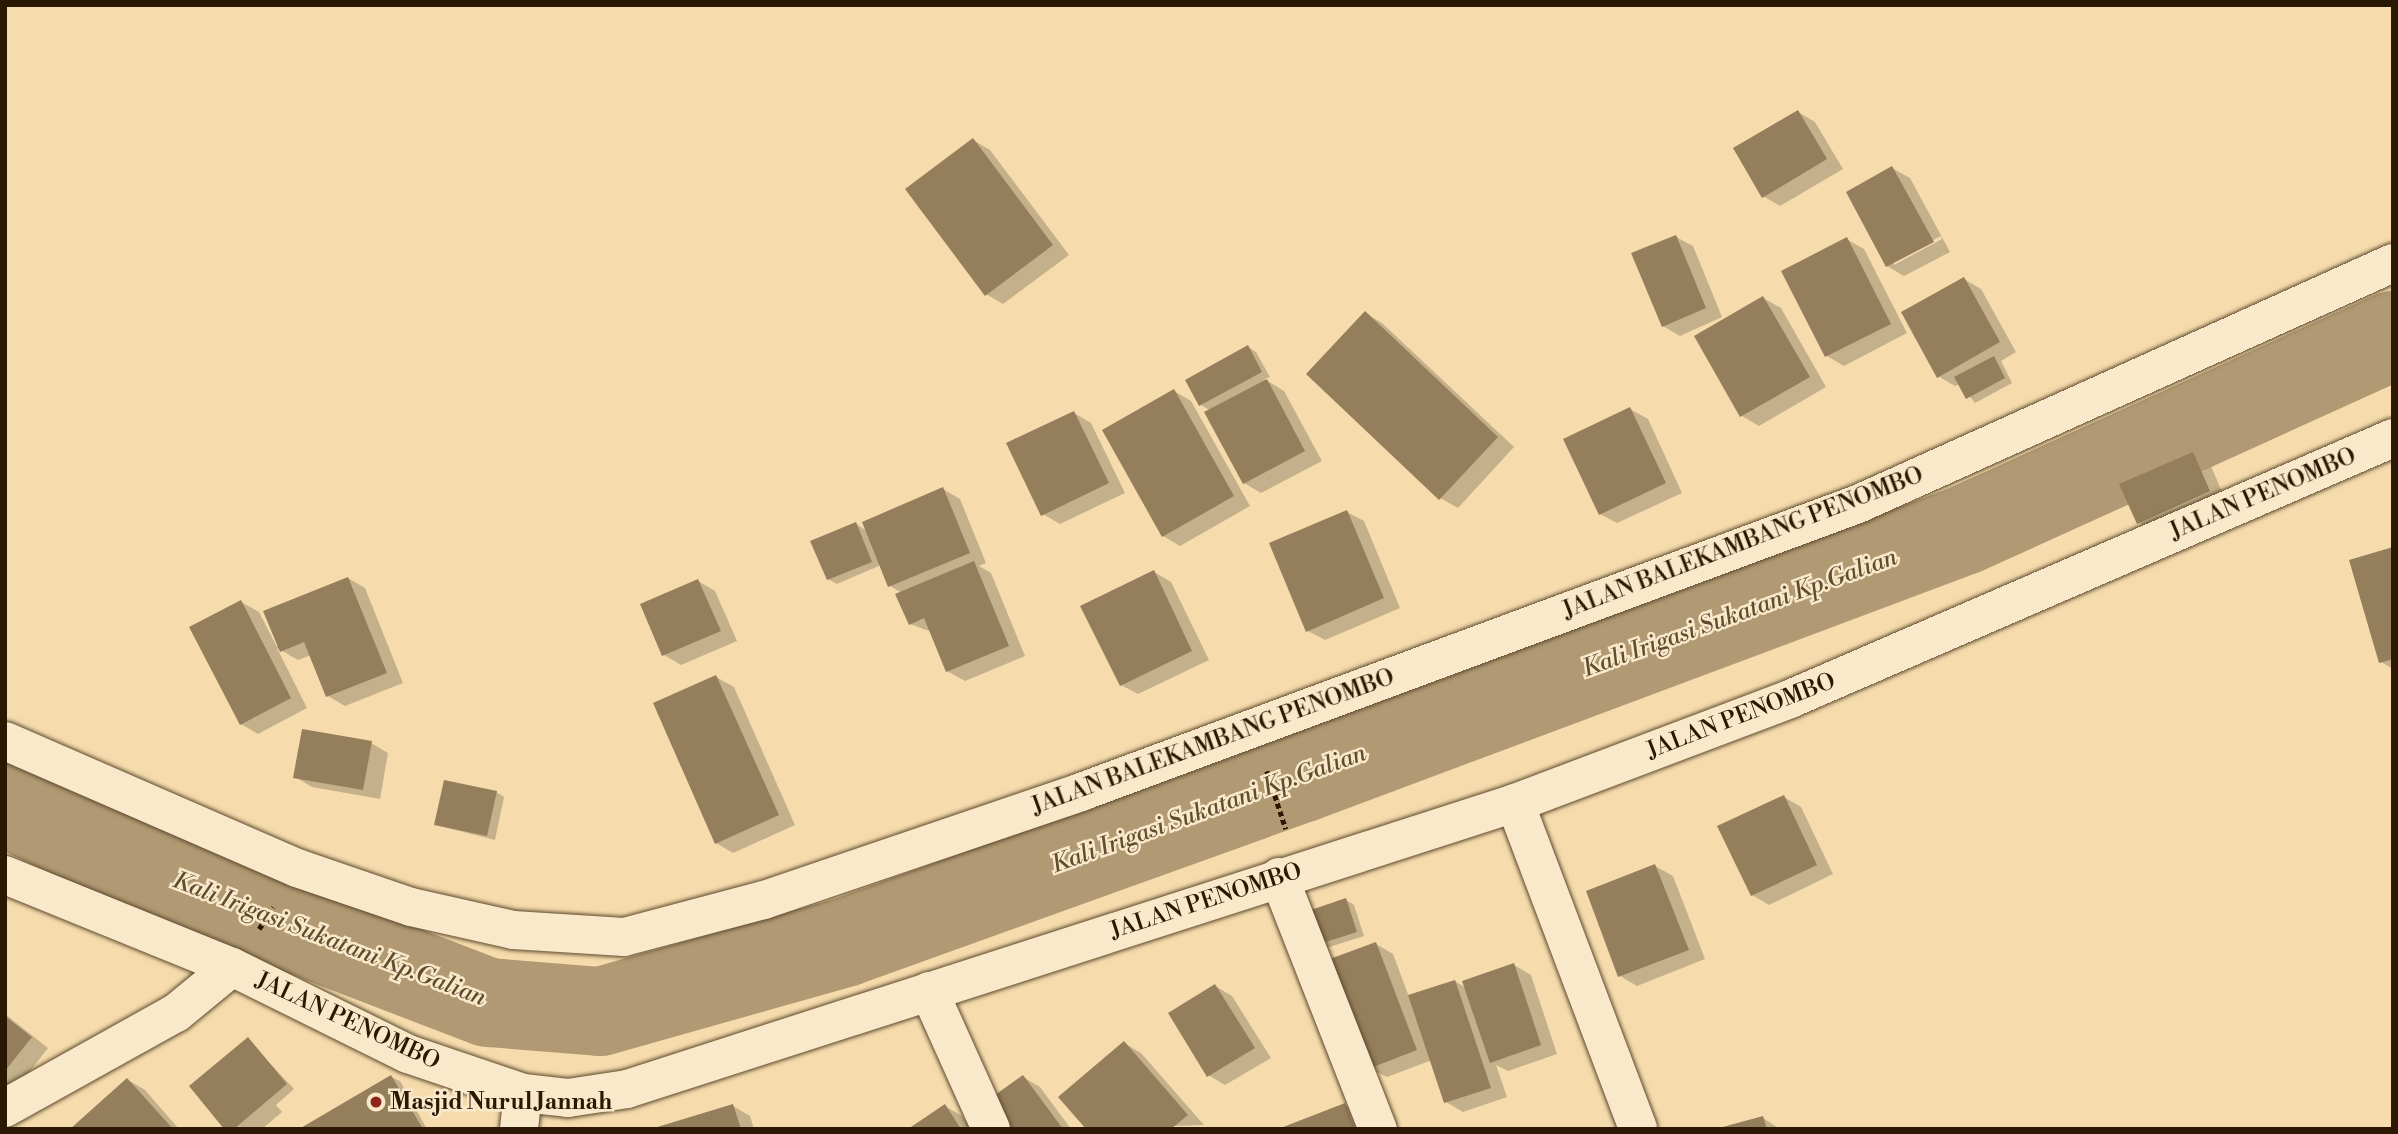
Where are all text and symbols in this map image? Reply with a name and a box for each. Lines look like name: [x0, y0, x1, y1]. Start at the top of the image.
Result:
street label: JALAN PENOMBO: [2166, 442, 2360, 546]
street label: JALAN BALEKAMBANG PENOMBO: [1559, 461, 1927, 625]
water label: Kali Irigasi Sukatani Kp.Galian: [1579, 544, 1901, 684]
street label: JALAN BALEKAMBANG PENOMBO: [1028, 663, 1398, 821]
street label: JALAN PENOMBO: [1643, 667, 1839, 765]
water label: Kali Irigasi Sukatani Kp.Galian: [1048, 740, 1370, 880]
street label: JALAN PENOMBO: [1107, 857, 1305, 945]
water label: Kali Irigasi Sukatani Kp.Galian: [168, 867, 490, 1013]
street label: JALAN PENOMBO: [252, 966, 444, 1076]
place label: Masjid Nurul Jannah: [390, 1088, 612, 1116]
marker: Masjid Nurul Jannah: [368, 1094, 384, 1110]

